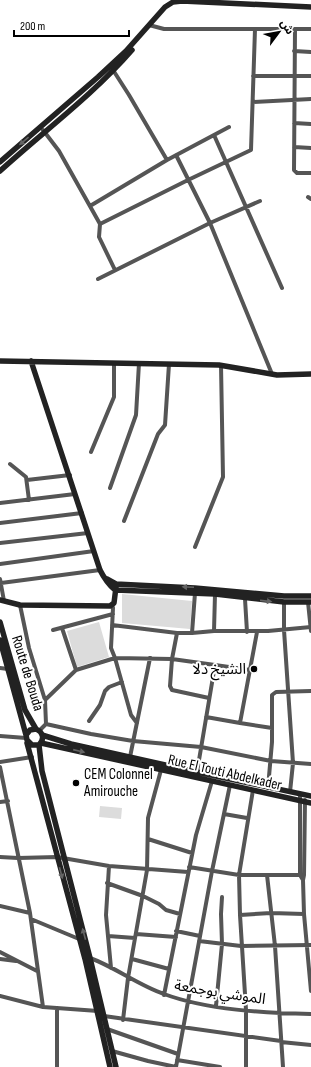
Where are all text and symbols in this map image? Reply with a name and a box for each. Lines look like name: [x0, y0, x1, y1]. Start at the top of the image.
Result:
scale bar: [14, 12, 129, 38]
north arrow: [259, 12, 299, 52]
text: ش: [278, 17, 297, 37]
text: 200 m: [20, 19, 46, 34]
one-way arrow: [18, 137, 29, 146]
one-way arrow: [182, 584, 194, 591]
one-way arrow: [260, 597, 272, 604]
street label: Route de Bouda: [7, 633, 48, 713]
place label: الشيخ دلا: [192, 660, 246, 681]
marker: الشيخ دلا: [249, 664, 259, 674]
one-way arrow: [73, 749, 85, 755]
street label: Rue El Touti Abdelkader: [166, 750, 284, 795]
place label: CEM Colonnel Amirouche: [83, 765, 153, 801]
marker: CEM Colonnel Amirouche: [71, 778, 81, 788]
one-way arrow: [59, 867, 65, 879]
one-way arrow: [80, 928, 86, 940]
street label: الموشي بوجمعة: [173, 976, 267, 1011]

